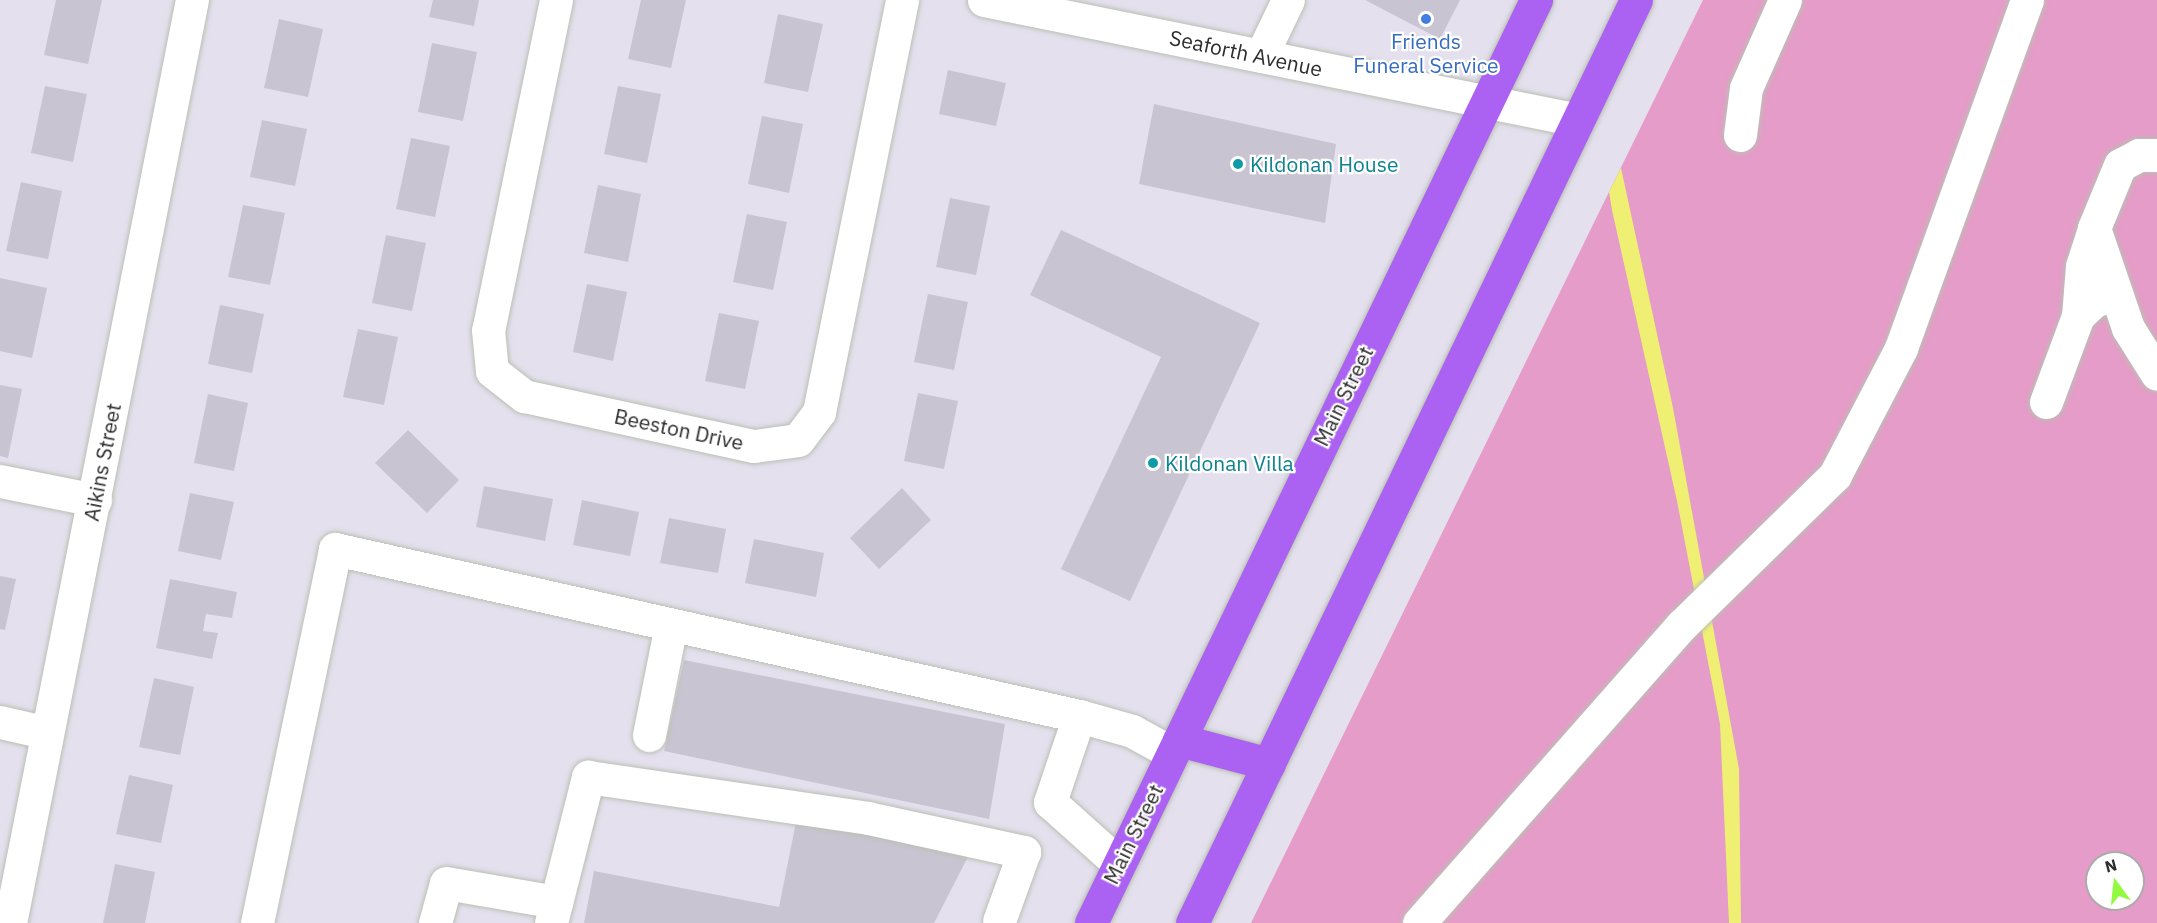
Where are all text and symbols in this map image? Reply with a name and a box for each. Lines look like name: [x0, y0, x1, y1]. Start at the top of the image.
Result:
marker: Friends Funeral Service: [1419, 12, 1433, 26]
street label: Seaforth Avenue: [1167, 25, 1325, 81]
place label: Friends Funeral Service: [1353, 28, 1499, 78]
place label: Kildonan House: [1250, 151, 1399, 177]
marker: Kildonan House: [1231, 157, 1245, 171]
street label: Main Street: [1308, 342, 1378, 450]
street label: Aikins Street: [78, 401, 126, 523]
street label: Beeston Drive: [612, 403, 746, 455]
place label: Kildonan Villa: [1165, 450, 1294, 476]
marker: Kildonan Villa: [1146, 456, 1160, 470]
street label: Main Street: [1098, 780, 1168, 888]
north arrow: [2085, 851, 2145, 911]
text: N: [2103, 854, 2119, 877]

